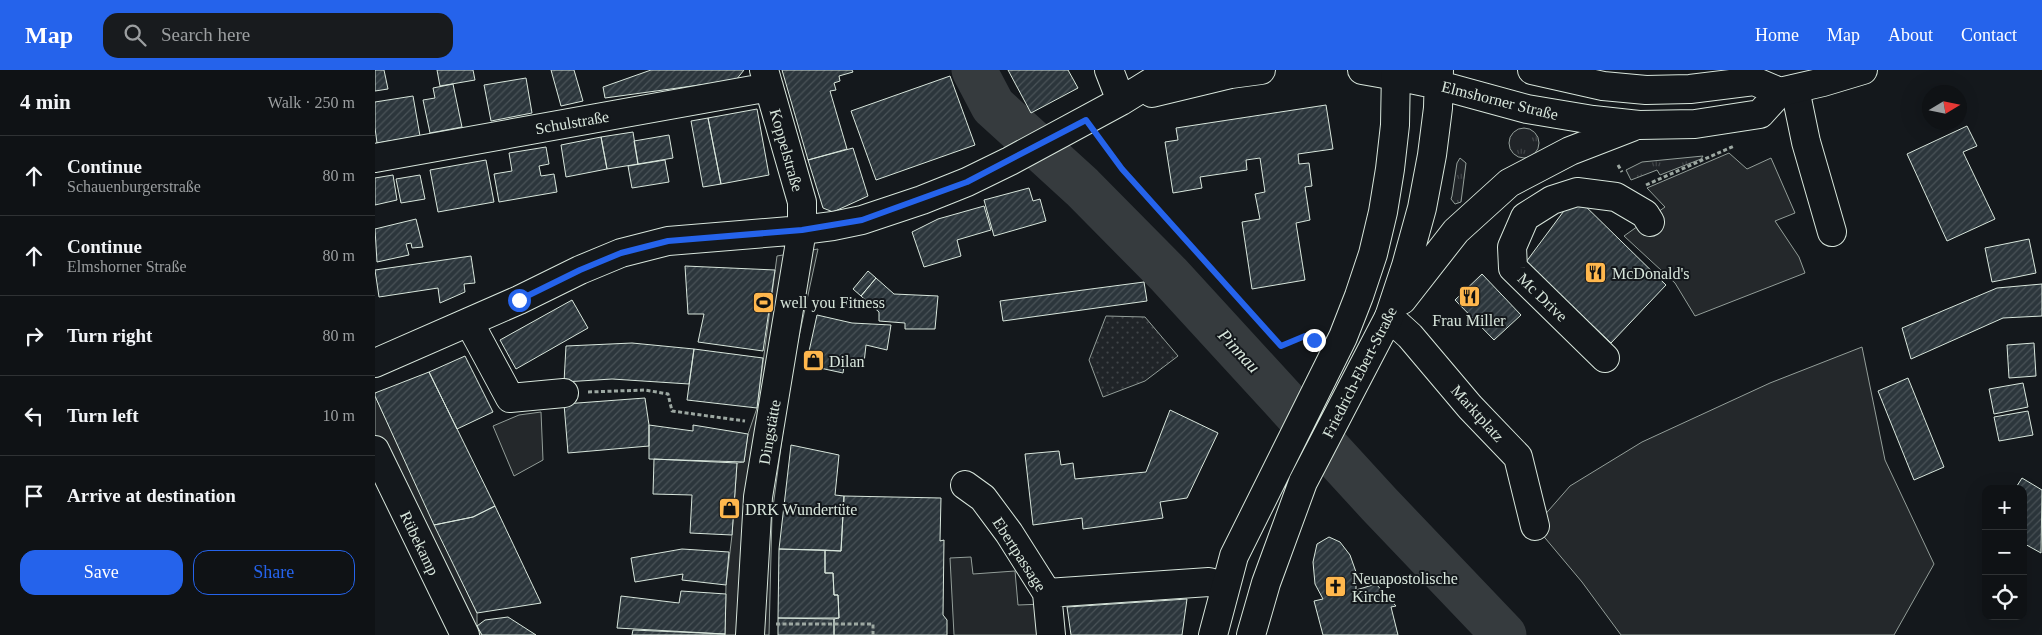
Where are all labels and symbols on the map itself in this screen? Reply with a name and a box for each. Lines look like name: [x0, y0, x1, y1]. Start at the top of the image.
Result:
street label: Elmshorner Straße: [1440, 78, 1560, 123]
north arrow: [1922, 85, 1967, 130]
street label: Koppelstraße: [766, 107, 806, 194]
street label: Schulstraße: [534, 108, 610, 137]
restaurant icon: McDonald's: [1584, 261, 1608, 285]
place label: McDonald's: [1612, 265, 1690, 282]
street label: Mc Drive: [1515, 270, 1571, 325]
restaurant icon: Frau Miller: [1457, 284, 1481, 308]
route start: [508, 289, 531, 312]
sports icon: well you Fitness: [752, 290, 776, 314]
place label: well you Fitness: [780, 294, 885, 312]
street label: Friedrich-Ebert-Straße: [1319, 304, 1400, 441]
place label: Frau Miller: [1432, 312, 1506, 329]
water label: Pinnau: [1213, 324, 1264, 377]
route end: [1303, 329, 1326, 352]
shop icon: Dilan: [801, 349, 825, 373]
place label: Dilan: [829, 353, 865, 370]
street label: Marktplatz: [1447, 382, 1507, 446]
street label: Dingstätte: [755, 398, 785, 466]
shop icon: DRK Wundertüte: [717, 497, 741, 521]
place label: DRK Wundertüte: [745, 501, 857, 518]
street label: Rübekamp: [396, 508, 442, 579]
street label: Ebertpassage: [989, 514, 1050, 595]
place label: Neuapostolische Kirche: [1352, 570, 1458, 605]
church icon: Neuapostolische Kirche: [1324, 575, 1348, 599]

